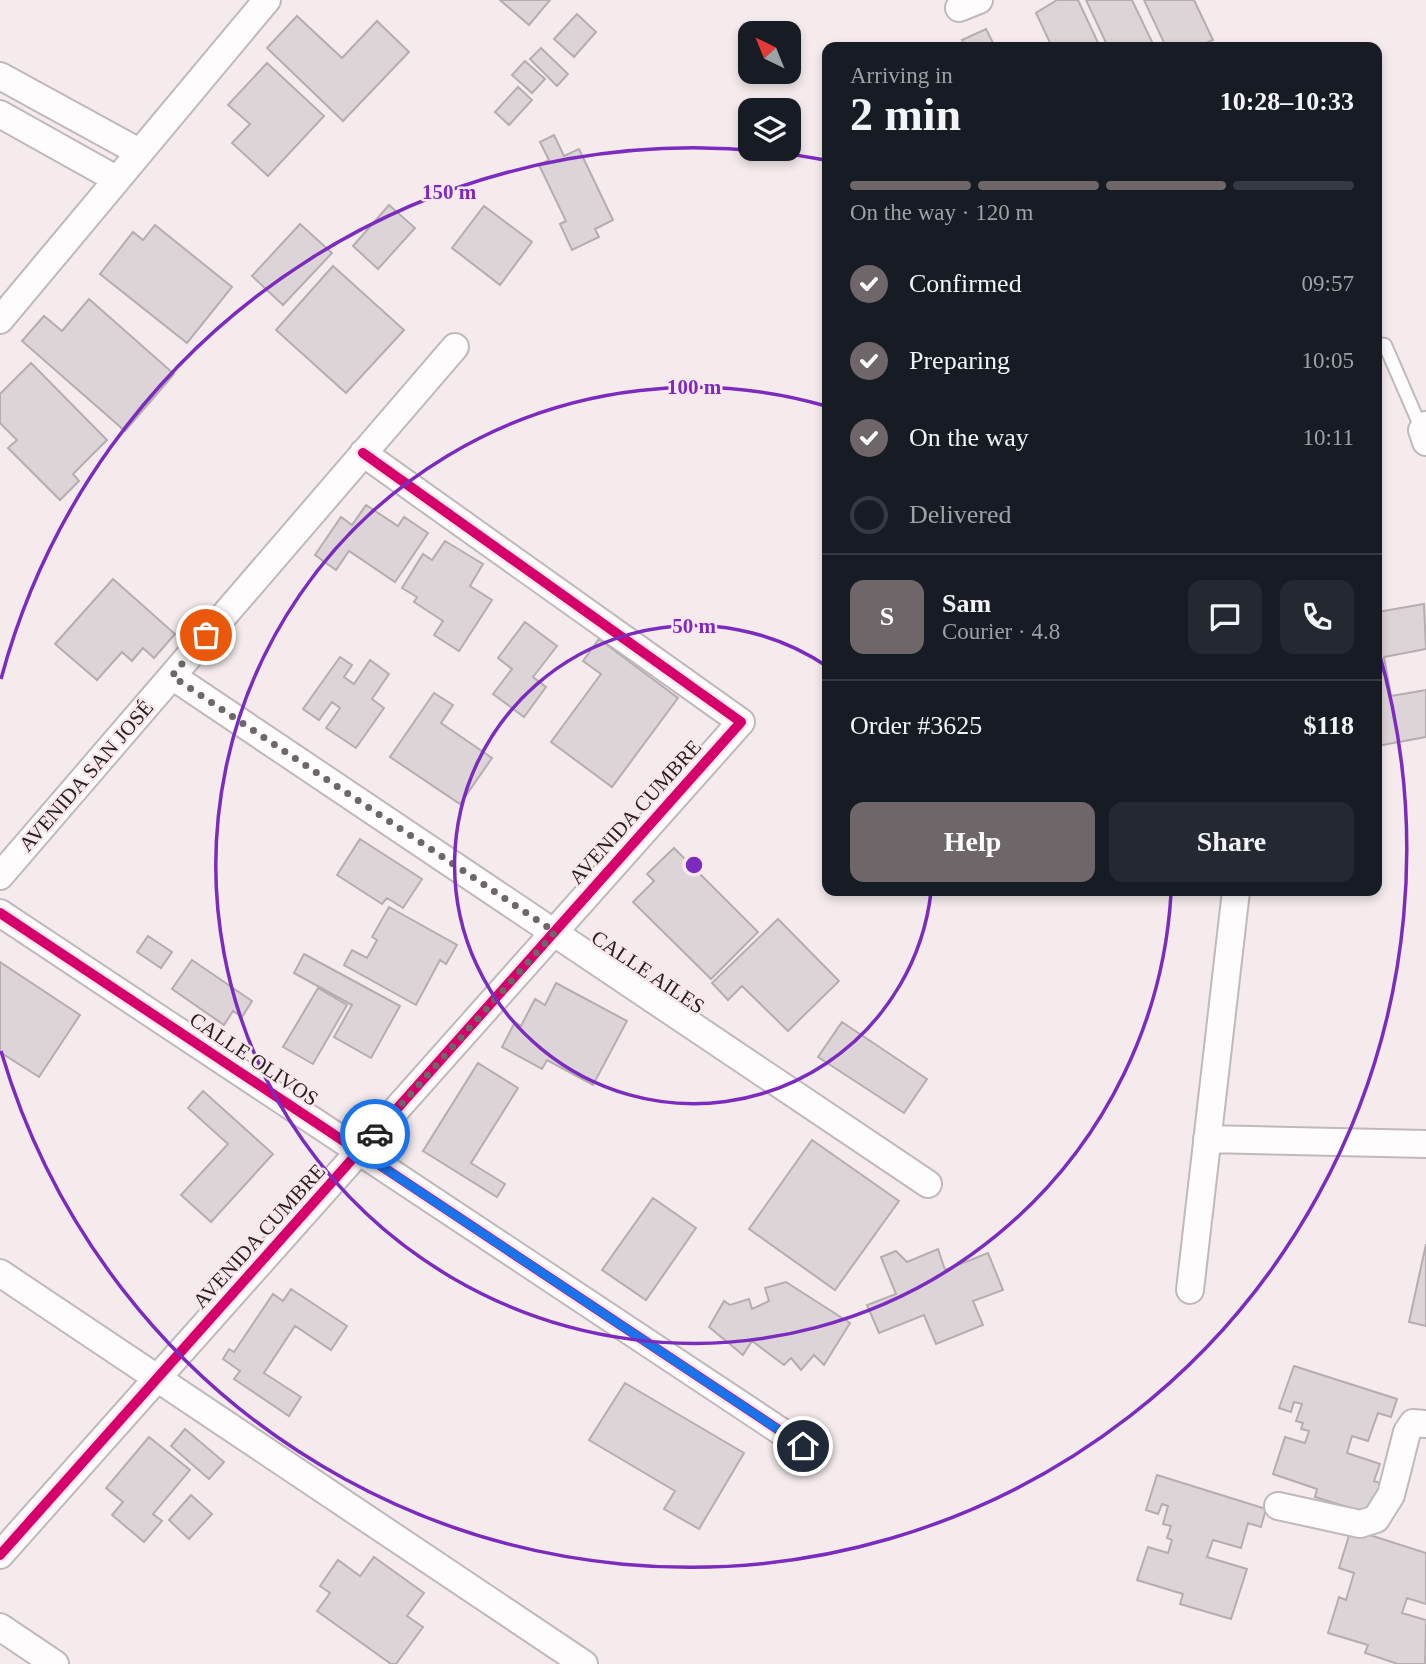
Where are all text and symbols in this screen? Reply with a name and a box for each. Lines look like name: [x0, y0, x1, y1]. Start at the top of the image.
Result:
north arrow: [738, 21, 802, 84]
map controls: [738, 21, 801, 161]
text: Arriving in: [850, 63, 953, 88]
text: 10:28–10:33: [1220, 87, 1354, 116]
text: 2 min: [850, 89, 961, 140]
button: layers: [738, 98, 801, 161]
text: 150 m: [422, 180, 477, 204]
text: On the way · 120 m: [850, 200, 1033, 225]
icon: check: [850, 265, 888, 303]
text: Confirmed: [909, 269, 1022, 298]
text: 09:57: [1302, 271, 1354, 296]
icon: check: [850, 342, 888, 380]
text: Preparing: [909, 346, 1010, 375]
text: 10:05: [1302, 348, 1354, 373]
text: 100 m: [667, 375, 722, 399]
icon: check: [850, 419, 888, 457]
text: On the way: [909, 423, 1029, 452]
text: 10:11: [1302, 425, 1354, 450]
text: Delivered: [909, 500, 1012, 529]
button: chat: [1188, 580, 1262, 654]
button: phone: [1280, 580, 1354, 654]
text: Sam: [942, 589, 991, 618]
text: S: [880, 602, 894, 631]
pin: [176, 605, 236, 665]
text: 50 m: [672, 614, 716, 638]
icon: bag: [187, 616, 225, 654]
text: Courier · 4.8: [942, 619, 1060, 644]
street label: AVENIDA SAN JOSÉ: [14, 696, 158, 856]
text: Order #3625: [850, 711, 982, 740]
text: $118: [1303, 711, 1354, 740]
street label: AVENIDA CUMBRE: [564, 735, 706, 889]
button: Help: [850, 802, 1095, 882]
button: Share: [1109, 802, 1354, 882]
centre of rings: [682, 853, 706, 877]
street label: CALLE AILES: [587, 925, 709, 1019]
street label: CALLE OLIVOS: [185, 1007, 323, 1111]
courier: [340, 1099, 410, 1169]
icon: car: [356, 1115, 394, 1153]
street label: AVENIDA CUMBRE: [188, 1159, 330, 1313]
pin: [773, 1416, 833, 1476]
icon: home: [784, 1427, 822, 1465]

